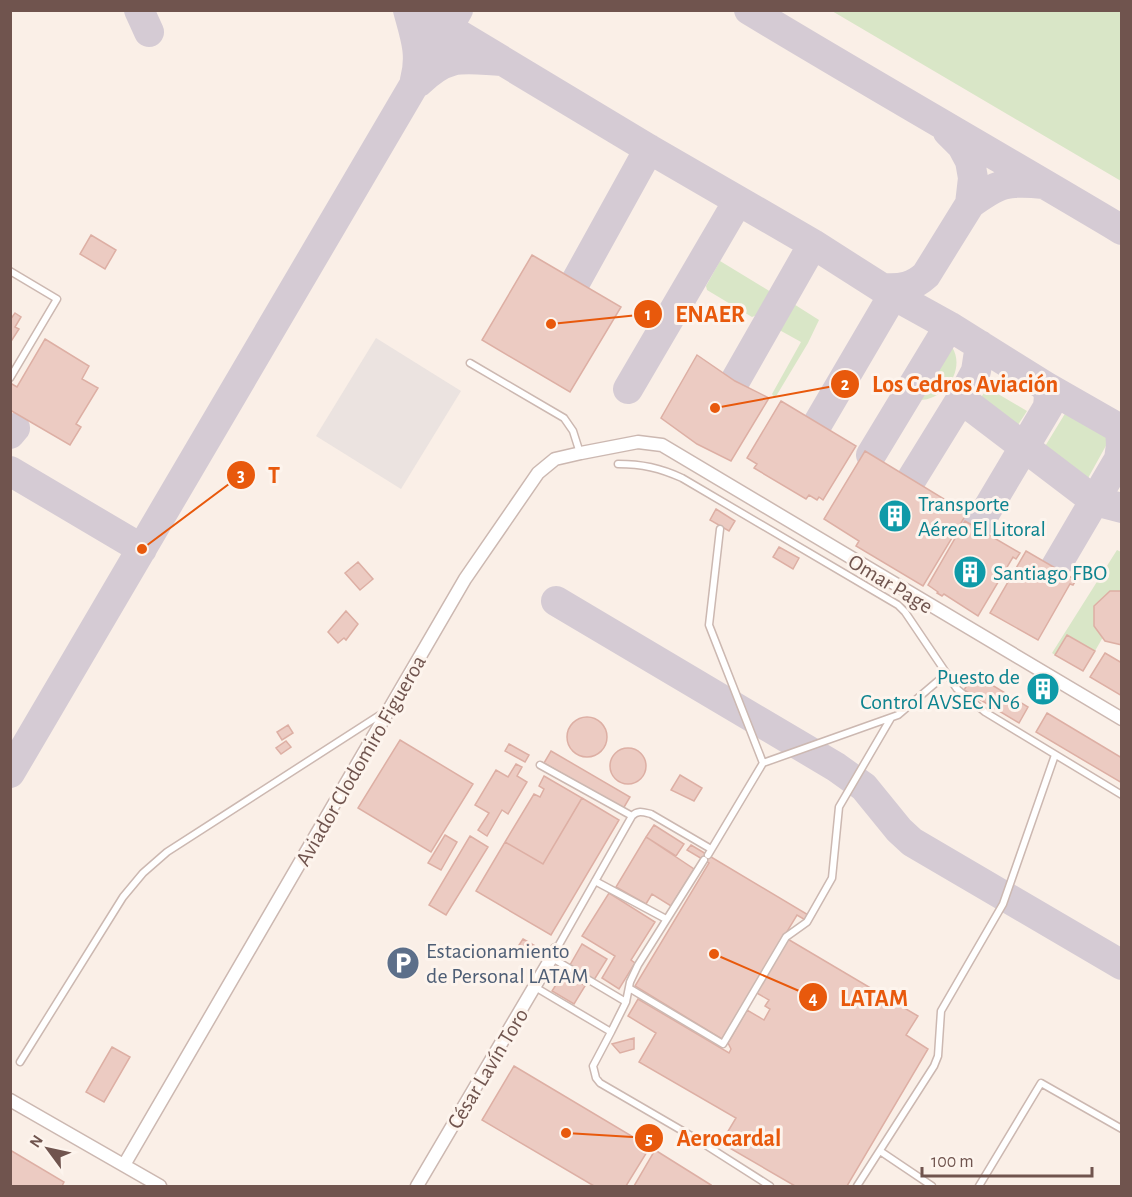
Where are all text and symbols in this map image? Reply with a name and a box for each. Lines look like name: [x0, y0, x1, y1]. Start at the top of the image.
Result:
callout: ENAER: [633, 293, 756, 335]
text: ENAER: [675, 303, 745, 327]
text: 1: [645, 306, 651, 324]
callout: Los Cedros Aviación: [830, 363, 1071, 405]
text: Los Cedros Aviación: [872, 373, 1058, 397]
text: 2: [841, 376, 850, 394]
callout: T: [226, 454, 292, 496]
text: T: [268, 464, 280, 488]
text: 3: [237, 467, 245, 485]
place label: Transporte Aéreo El Litoral: [918, 493, 1046, 540]
building icon: Transporte Aéreo El Litoral: [877, 498, 913, 534]
street label: Omar Page: [844, 550, 936, 618]
building icon: Santiago FBO: [952, 554, 988, 590]
place label: Santiago FBO: [993, 562, 1107, 584]
street label: Aviador Clodomiro Figueroa: [292, 652, 430, 869]
place label: Puesto de Control AVSEC Nº6: [860, 666, 1020, 713]
building icon: Puesto de Control AVSEC Nº6: [1025, 671, 1061, 707]
place label: Estacionamiento de Personal LATAM: [426, 940, 589, 987]
parking icon: Estacionamiento de Personal LATAM: [385, 945, 421, 981]
callout: LATAM: [798, 976, 920, 1018]
text: LATAM: [840, 987, 908, 1011]
text: 4: [808, 990, 818, 1008]
street label: César Lavín Toro: [443, 1004, 532, 1133]
callout: Aerocardal: [634, 1117, 793, 1159]
north arrow: [18, 1119, 78, 1179]
text: Aerocardal: [677, 1127, 781, 1151]
text: 5: [645, 1130, 653, 1148]
text: N: [27, 1132, 46, 1150]
scale bar: [922, 1140, 1092, 1178]
text: 100 m: [931, 1153, 974, 1171]

